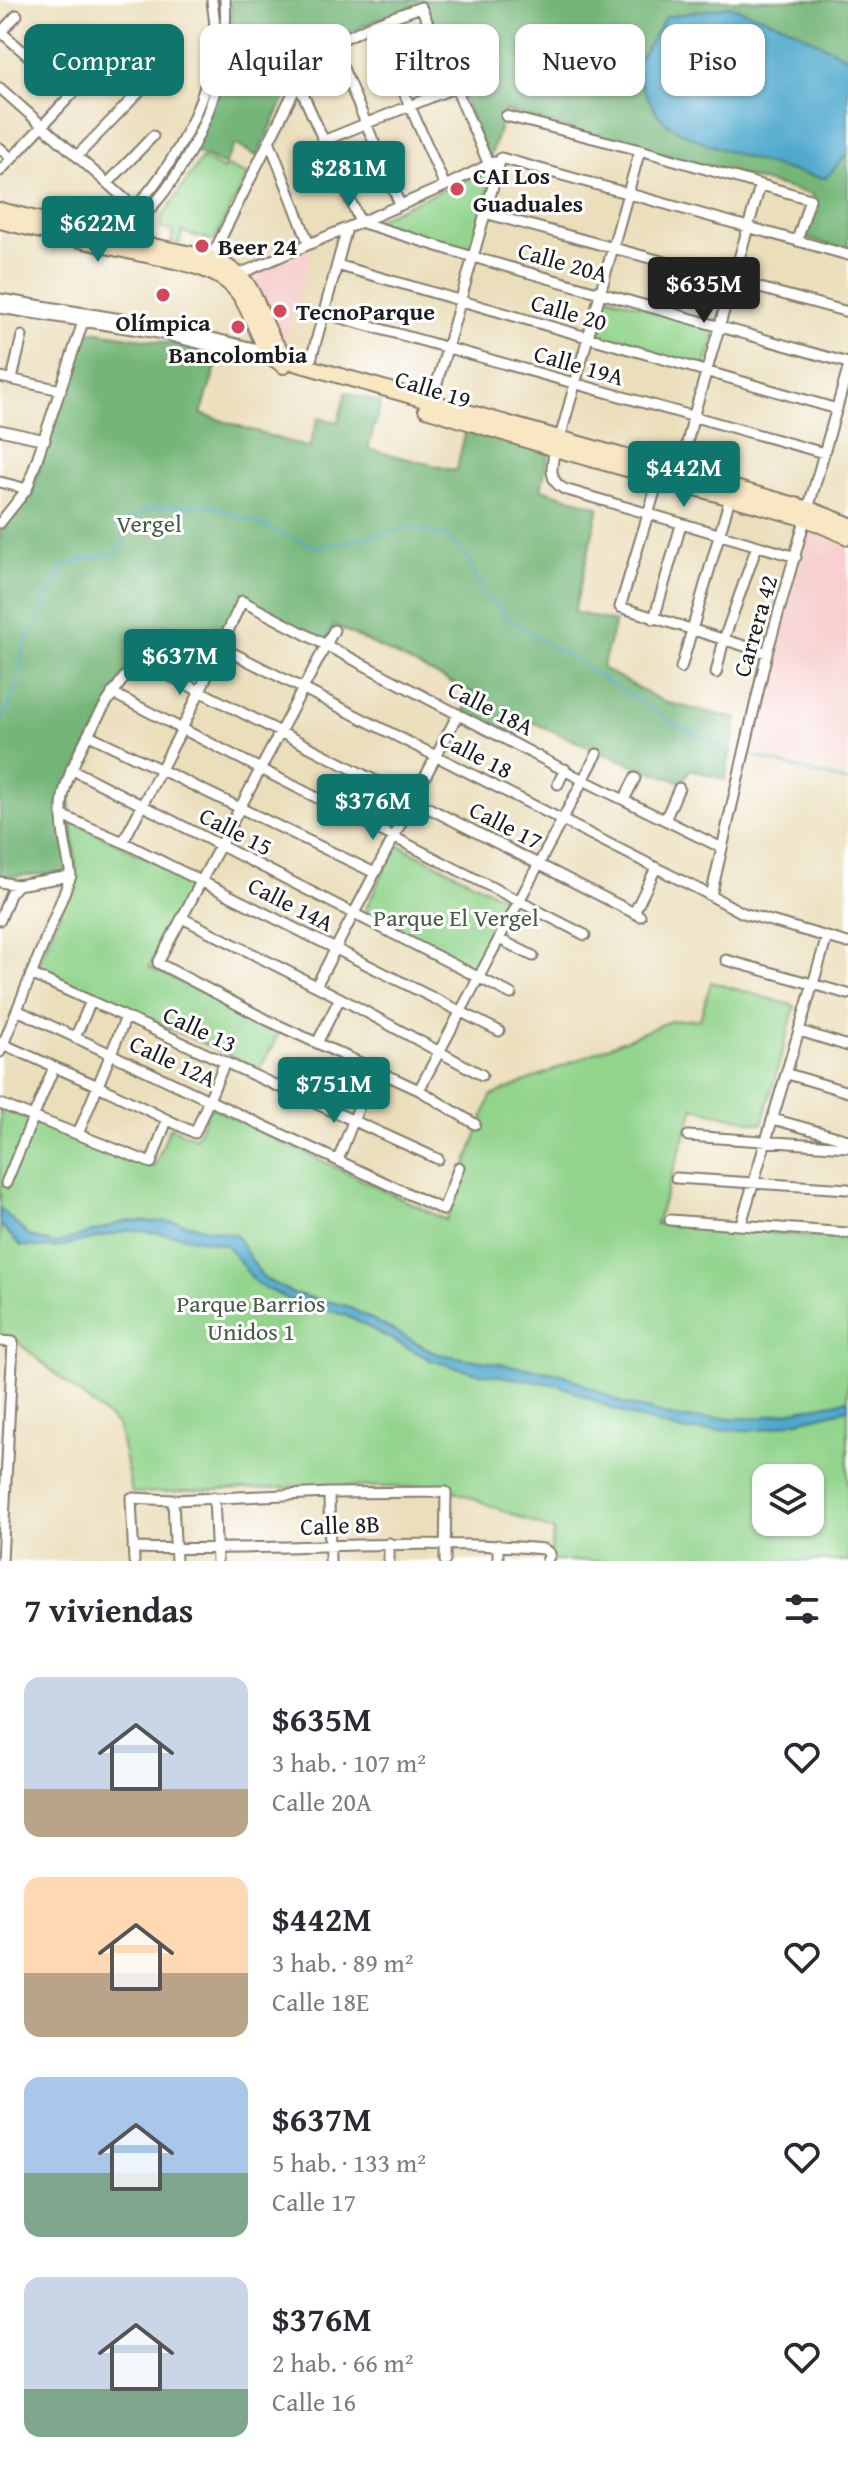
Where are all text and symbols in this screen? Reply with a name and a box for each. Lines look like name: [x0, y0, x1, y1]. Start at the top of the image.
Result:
chip: Comprar: [24, 24, 184, 96]
chip: Alquilar: [200, 24, 351, 96]
chip: Filtros: [367, 24, 499, 96]
chip: Nuevo: [515, 24, 645, 96]
chip: Piso: [661, 24, 765, 96]
pin: $281M: [293, 141, 405, 209]
text: $281M: [311, 147, 387, 186]
place label: CAI Los Guaduales: [473, 158, 583, 221]
marker: CAI Los Guaduales: [448, 180, 466, 198]
pin: $622M: [42, 196, 154, 264]
text: $622M: [60, 202, 136, 241]
place label: Beer 24: [218, 229, 298, 264]
street label: Calle 20A: [514, 232, 613, 292]
marker: Beer 24: [193, 237, 211, 255]
pin: $635M: [648, 257, 760, 325]
text: $635M: [666, 263, 742, 302]
street label: Calle 20: [527, 284, 611, 340]
marker: Olímpica: [154, 286, 172, 304]
place label: TecnoParque: [296, 294, 435, 329]
marker: TecnoParque: [271, 302, 289, 320]
place label: Olímpica: [115, 305, 211, 340]
marker: Bancolombia: [229, 318, 247, 336]
street label: Calle 19A: [530, 335, 629, 395]
place label: Bancolombia: [169, 337, 308, 372]
street label: Calle 19: [391, 361, 475, 417]
pin: $442M: [628, 441, 740, 509]
text: $442M: [646, 447, 722, 486]
park label: Vergel: [116, 506, 182, 541]
street label: Carrera 42: [724, 571, 786, 681]
pin: $637M: [124, 629, 236, 697]
text: $637M: [142, 635, 218, 674]
street label: Calle 18A: [442, 672, 540, 745]
street label: Calle 18: [434, 721, 518, 787]
pin: $376M: [317, 774, 429, 842]
text: $376M: [335, 780, 411, 819]
street label: Calle 17: [464, 792, 548, 858]
street label: Calle 15: [194, 798, 278, 864]
street label: Calle 14A: [242, 868, 340, 941]
park label: Parque El Vergel: [373, 900, 539, 935]
street label: Calle 13: [157, 997, 243, 1061]
street label: Calle 12A: [124, 1026, 223, 1097]
pin: $751M: [278, 1057, 390, 1125]
text: $751M: [296, 1063, 372, 1102]
park label: Parque Barrios Unidos 1: [176, 1286, 326, 1349]
map controls: [752, 1464, 824, 1536]
button: layers: [752, 1464, 824, 1536]
street label: Calle 8B: [300, 1506, 380, 1544]
text: 7 viviendas: [24, 1585, 193, 1634]
icon: filters: [780, 1587, 824, 1631]
text: $635M: [272, 1694, 372, 1743]
icon: home: [88, 1709, 184, 1805]
icon: heart: [780, 1735, 824, 1779]
text: 3 hab. · 107 m²: [272, 1743, 426, 1782]
text: Calle 20A: [272, 1782, 372, 1821]
text: $442M: [272, 1894, 372, 1943]
icon: home: [88, 1909, 184, 2005]
icon: heart: [780, 1935, 824, 1979]
text: 3 hab. · 89 m²: [272, 1943, 413, 1982]
text: Calle 18E: [272, 1982, 369, 2021]
text: $637M: [272, 2094, 372, 2143]
icon: home: [88, 2109, 184, 2205]
icon: heart: [780, 2135, 824, 2179]
text: 5 hab. · 133 m²: [272, 2143, 426, 2182]
text: Calle 17: [272, 2182, 356, 2221]
text: $376M: [272, 2294, 372, 2343]
icon: home: [88, 2309, 184, 2405]
icon: heart: [780, 2335, 824, 2379]
text: 2 hab. · 66 m²: [272, 2343, 413, 2382]
text: Calle 16: [272, 2382, 356, 2421]

